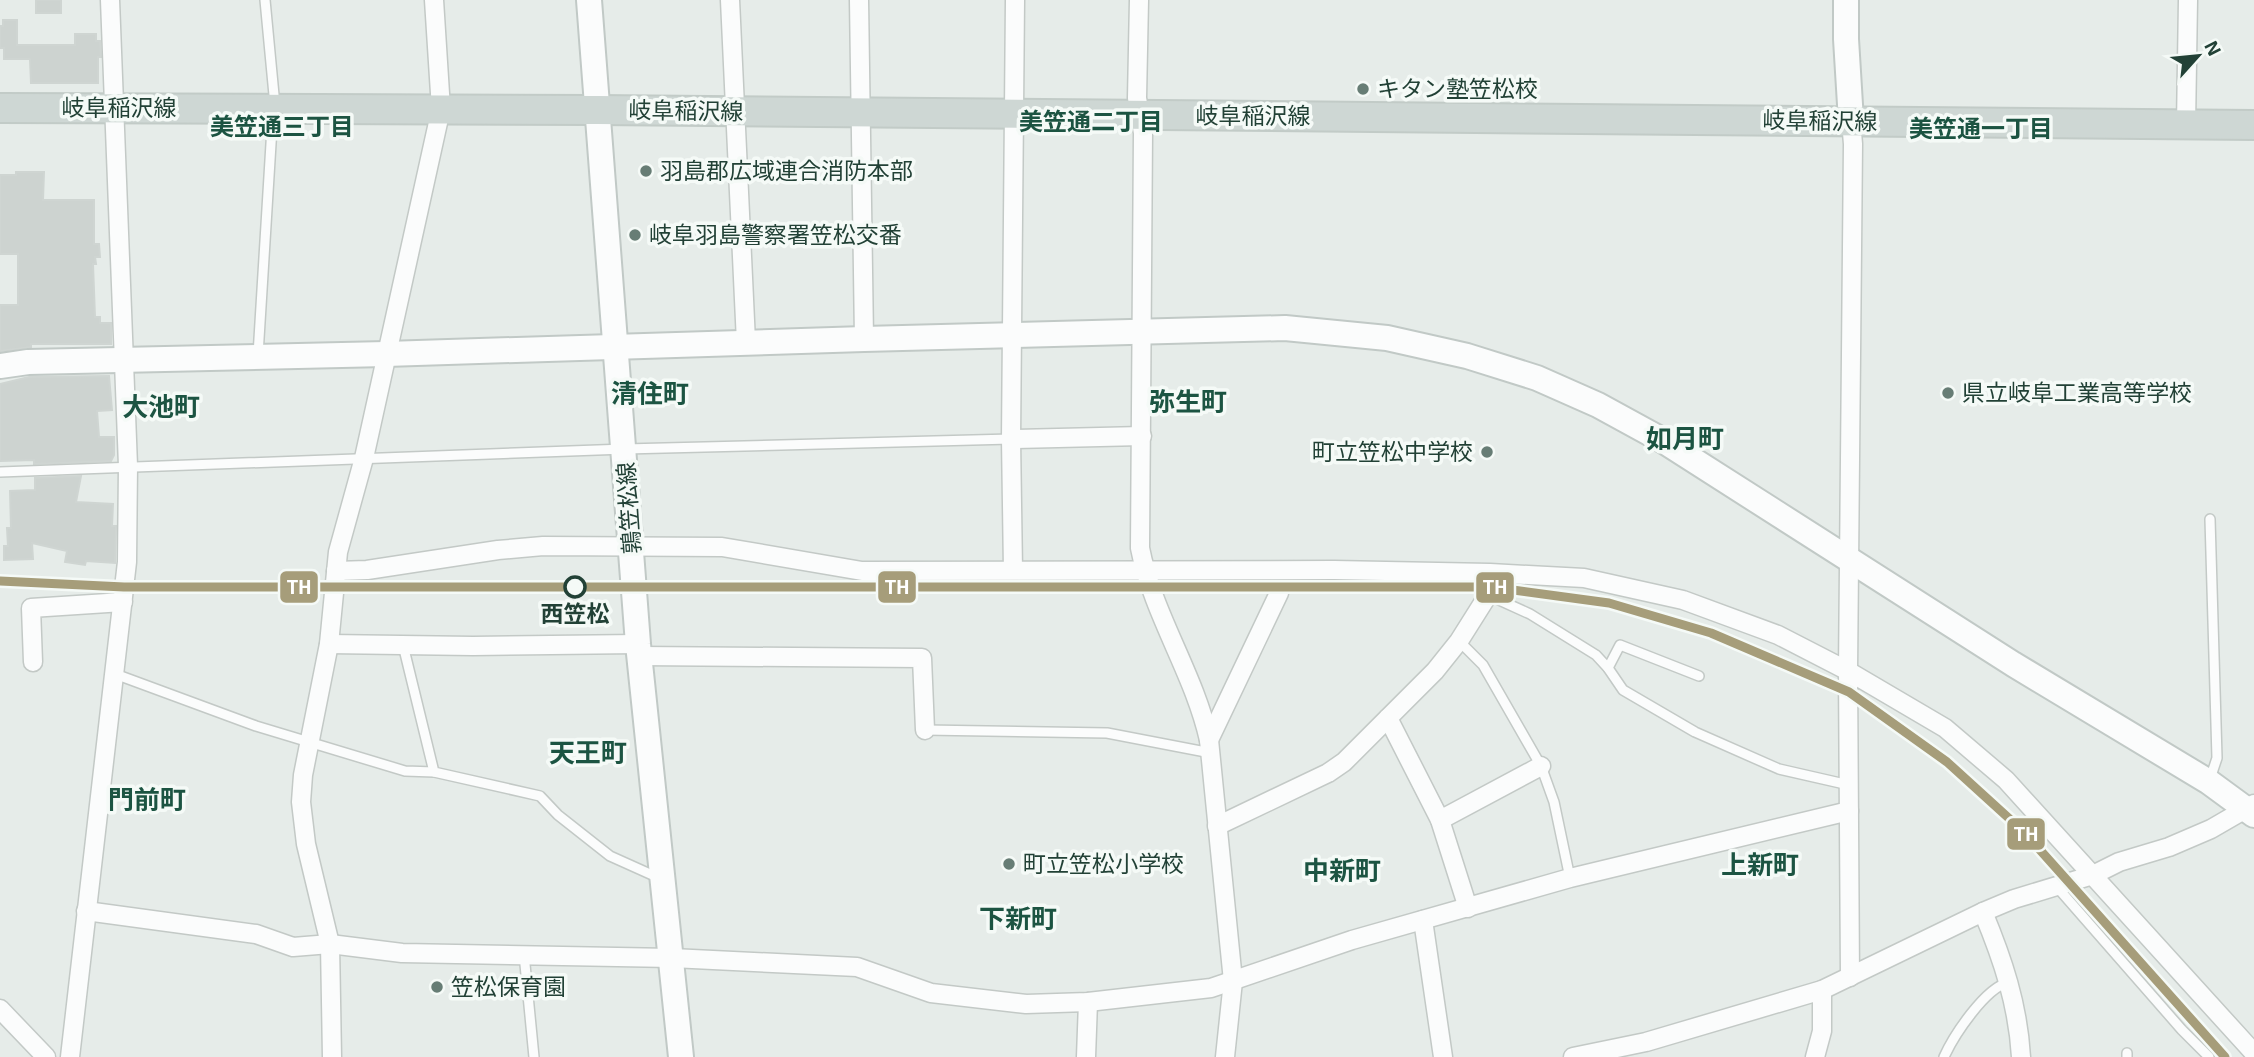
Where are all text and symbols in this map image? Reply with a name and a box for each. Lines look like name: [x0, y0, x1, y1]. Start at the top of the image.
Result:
north arrow: [2163, 21, 2233, 91]
text: N: [2200, 37, 2227, 59]
place label: キタン塾笠松校: [1377, 74, 1538, 102]
marker: キタン塾笠松校: [1355, 81, 1371, 97]
street label: 岐阜稲沢線: [62, 93, 177, 121]
street label: 岐阜稲沢線: [628, 95, 744, 125]
street label: 岐阜稲沢線: [1196, 101, 1311, 129]
street label: 岐阜稲沢線: [1762, 105, 1878, 135]
district label: 美笠通二丁目: [1019, 106, 1163, 135]
district label: 美笠通三丁目: [210, 111, 354, 140]
district label: 美笠通一丁目: [1909, 113, 2053, 142]
place label: 羽島郡広域連合消防本部: [660, 156, 913, 184]
marker: 羽島郡広域連合消防本部: [638, 163, 654, 179]
place label: 岐阜羽島警察署笠松交番: [649, 220, 902, 248]
marker: 岐阜羽島警察署笠松交番: [627, 227, 643, 243]
district label: 清住町: [611, 377, 689, 408]
place label: 県立岐阜工業高等学校: [1962, 378, 2192, 406]
district label: 弥生町: [1149, 385, 1227, 416]
marker: 県立岐阜工業高等学校: [1940, 385, 1956, 401]
district label: 大池町: [122, 390, 200, 421]
district label: 如月町: [1646, 422, 1724, 453]
place label: 町立笠松中学校: [1312, 437, 1473, 465]
marker: 町立笠松中学校: [1479, 444, 1495, 460]
street label: 鶉笠松線: [611, 461, 645, 555]
line badge: TH: [279, 570, 319, 604]
line badge: TH: [877, 570, 917, 604]
line badge: TH: [1475, 571, 1515, 604]
text: TH: [287, 575, 311, 598]
text: TH: [885, 575, 909, 598]
text: TH: [1483, 575, 1507, 598]
marker: 西笠松: [564, 576, 586, 598]
place label: 西笠松: [541, 599, 610, 627]
district label: 天王町: [549, 736, 627, 767]
district label: 門前町: [108, 783, 186, 814]
line badge: TH: [2006, 817, 2046, 851]
text: TH: [2014, 822, 2038, 845]
district label: 上新町: [1721, 848, 1799, 879]
place label: 町立笠松小学校: [1023, 849, 1184, 877]
district label: 中新町: [1303, 854, 1381, 885]
marker: 町立笠松小学校: [1001, 856, 1017, 872]
district label: 下新町: [979, 902, 1057, 933]
place label: 笠松保育園: [451, 972, 566, 1000]
marker: 笠松保育園: [429, 979, 445, 995]

